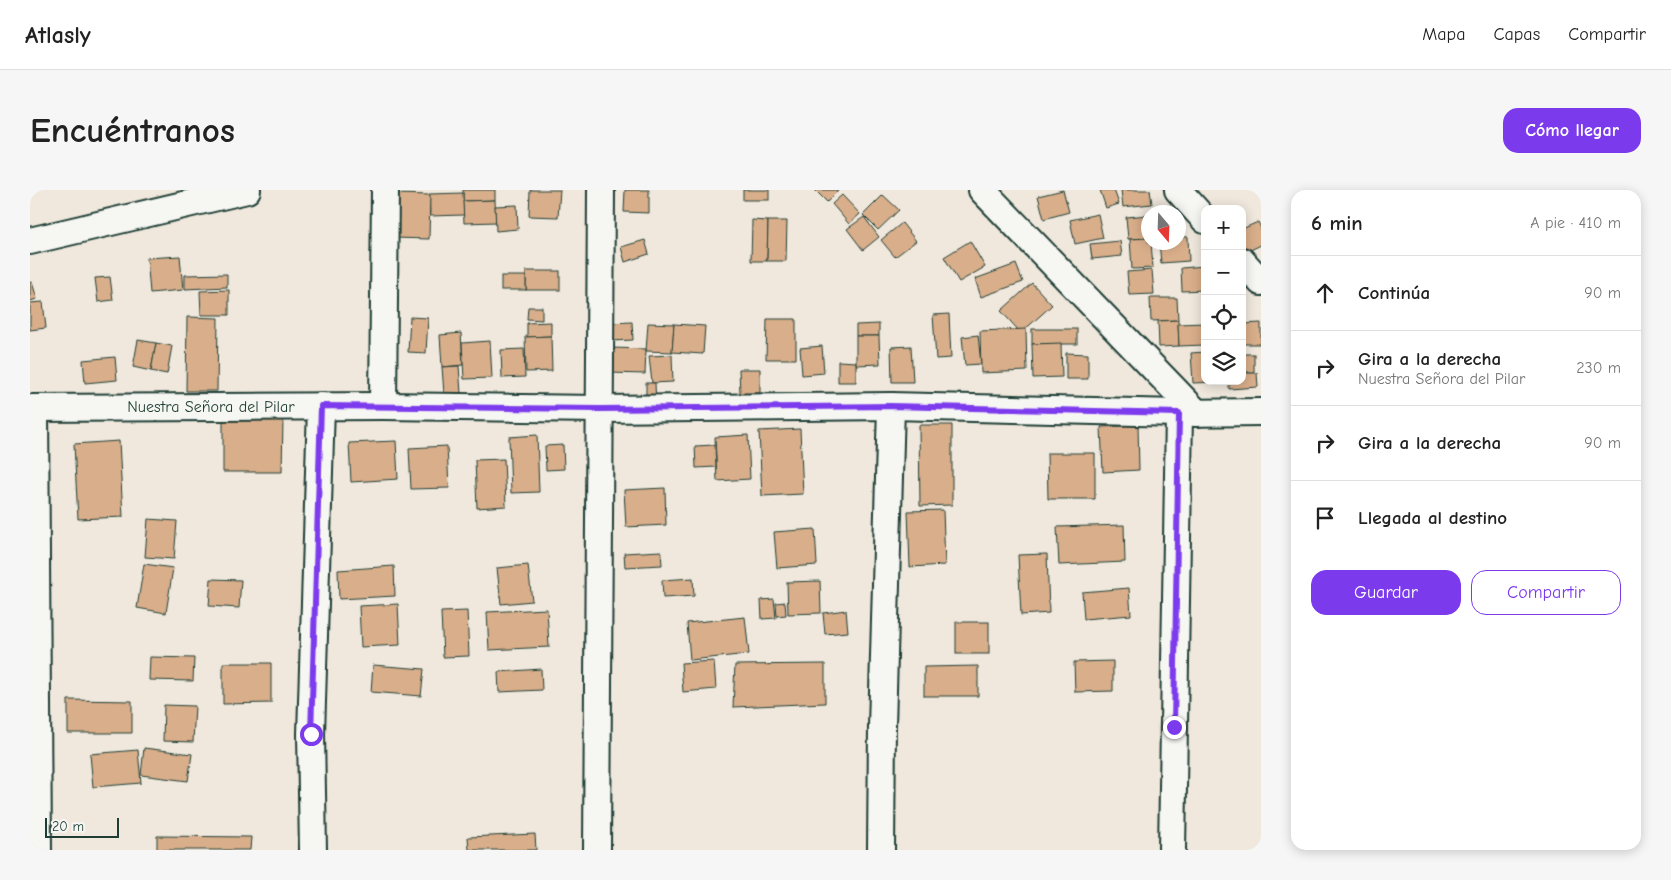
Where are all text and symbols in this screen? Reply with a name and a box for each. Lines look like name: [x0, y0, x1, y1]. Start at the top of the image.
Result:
text: Atlasly: [25, 21, 91, 49]
text: Mapa: [1422, 24, 1465, 45]
text: Capas: [1493, 24, 1540, 45]
text: Compartir: [1568, 24, 1646, 45]
button: Cómo llegar: [1503, 108, 1641, 153]
text: Encuéntranos: [30, 110, 235, 151]
north arrow: [1141, 205, 1186, 250]
map controls: [1201, 205, 1246, 385]
button: +: [1201, 205, 1246, 250]
text: 6 min: [1311, 211, 1363, 235]
text: A pie · 410 m: [1530, 214, 1621, 232]
button: −: [1201, 250, 1246, 295]
icon: ahead: [1311, 279, 1339, 307]
text: Continúa: [1358, 282, 1430, 304]
text: 90 m: [1584, 284, 1621, 302]
button: locate: [1201, 295, 1246, 340]
button: layers: [1201, 340, 1246, 385]
text: Gira a la derecha: [1358, 348, 1501, 370]
icon: right: [1311, 354, 1339, 382]
text: 230 m: [1576, 359, 1621, 377]
text: Nuestra Señora del Pilar: [1358, 370, 1525, 388]
street label: Nuestra Señora del Pilar: [127, 398, 295, 416]
icon: right: [1311, 429, 1339, 457]
text: Gira a la derecha: [1358, 432, 1501, 454]
text: 90 m: [1584, 434, 1621, 452]
icon: arrive: [1311, 504, 1339, 532]
text: Llegada al destino: [1358, 507, 1507, 529]
button: Guardar: [1311, 570, 1461, 615]
button: Compartir: [1471, 570, 1621, 615]
route end: [1163, 716, 1186, 739]
route start: [300, 723, 323, 746]
scale bar: [45, 815, 119, 838]
text: 20 m: [52, 818, 84, 835]

